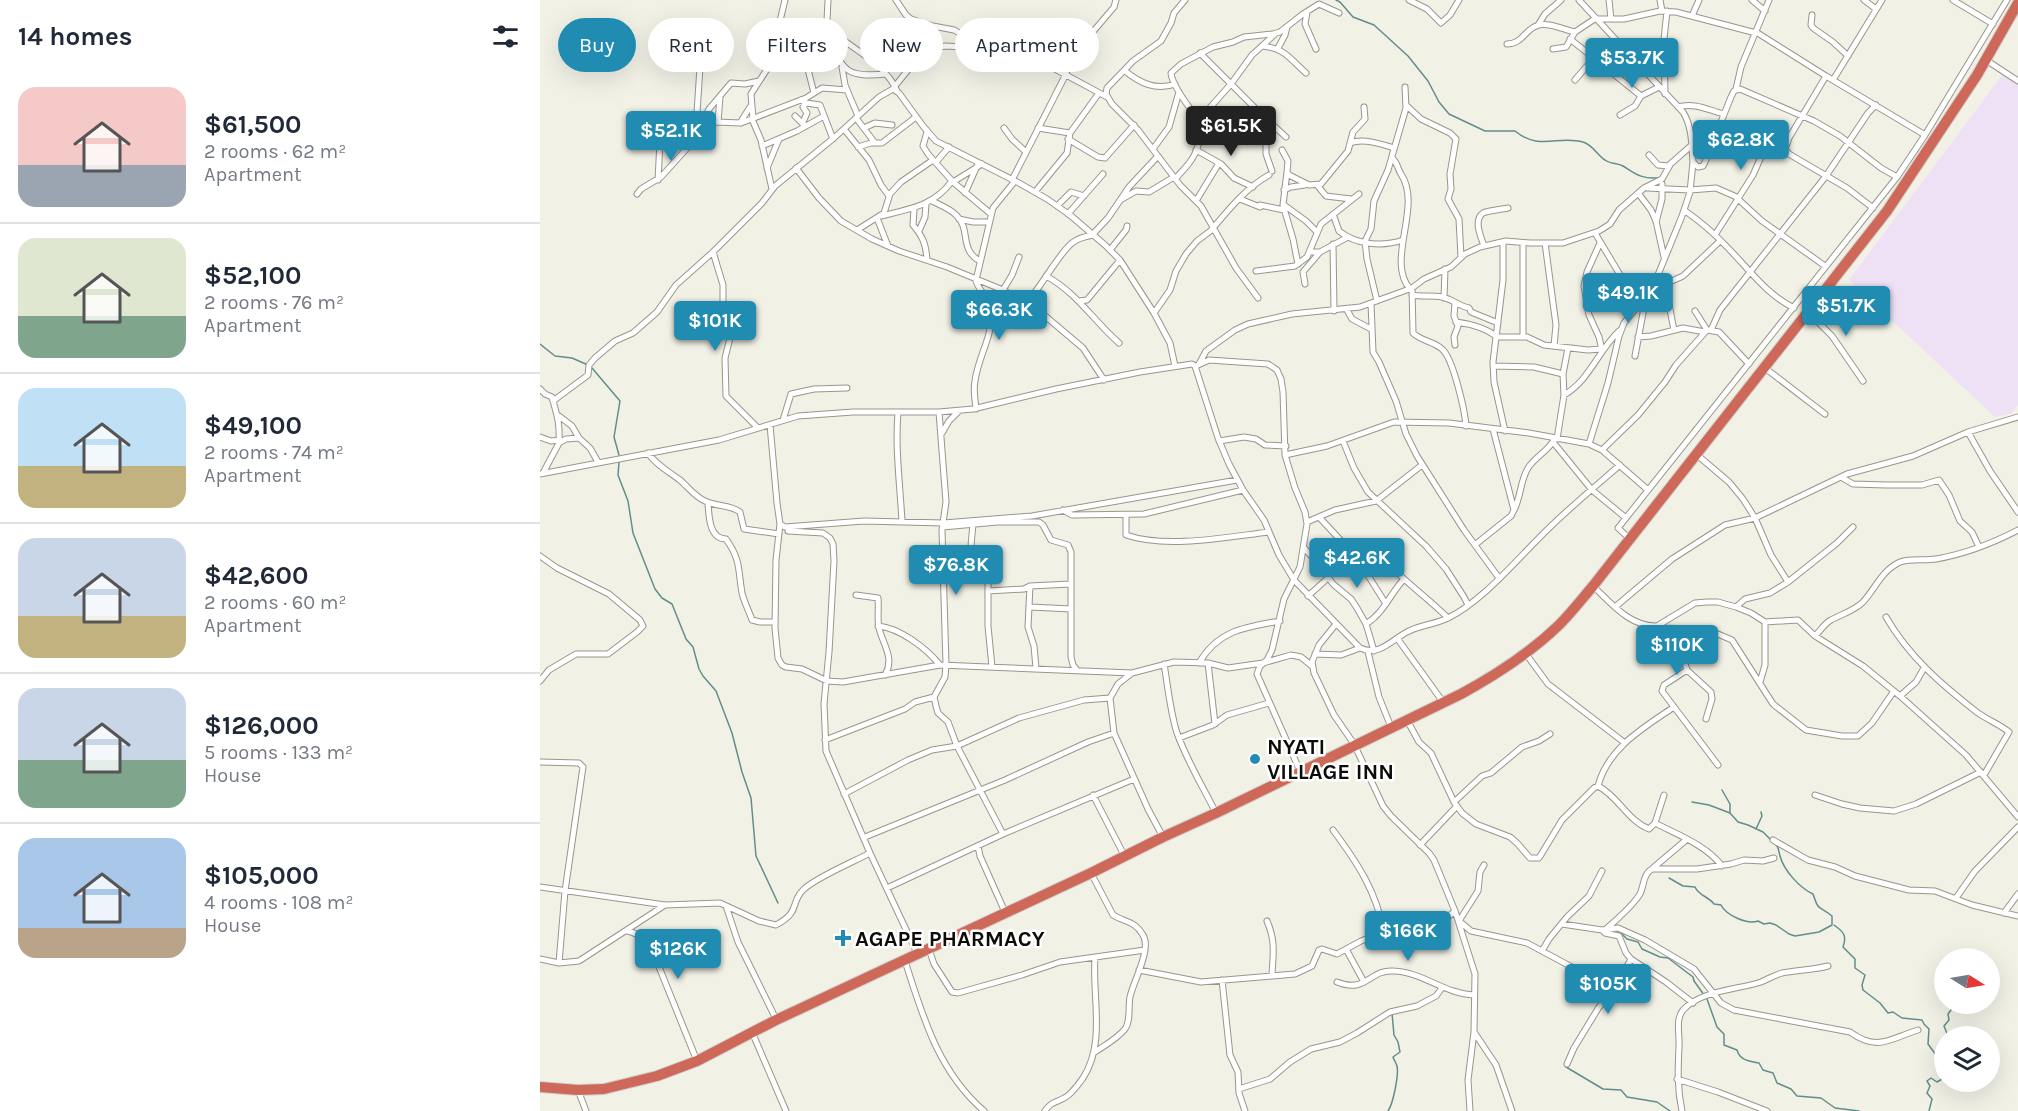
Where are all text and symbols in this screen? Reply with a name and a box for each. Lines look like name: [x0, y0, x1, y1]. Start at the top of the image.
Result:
chip: Buy: [558, 18, 636, 72]
chip: Rent: [648, 18, 734, 72]
chip: Filters: [746, 18, 848, 72]
chip: New: [860, 18, 943, 72]
chip: Apartment: [955, 18, 1099, 72]
icon: filters: [489, 20, 522, 53]
text: 14 homes: [18, 21, 132, 52]
pin: $53.7K: [1583, 38, 1681, 89]
text: $53.7K: [1599, 46, 1665, 69]
pin: $61.5K: [1182, 106, 1280, 157]
text: $61,500: [204, 109, 302, 140]
icon: home: [66, 111, 138, 183]
pin: $52.1K: [622, 111, 720, 162]
text: $61.5K: [1200, 114, 1262, 137]
text: $52.1K: [640, 119, 702, 142]
pin: $62.8K: [1692, 120, 1790, 171]
text: $62.8K: [1707, 128, 1775, 151]
text: 2 rooms · 62 m²: [204, 140, 346, 163]
text: Apartment: [204, 163, 302, 186]
text: $52,100: [204, 260, 302, 291]
icon: home: [66, 262, 138, 334]
pin: $49.1K: [1579, 273, 1677, 324]
text: $49.1K: [1597, 281, 1659, 304]
pin: $51.7K: [1797, 286, 1895, 337]
pin: $66.3K: [950, 290, 1048, 341]
text: 2 rooms · 76 m²: [204, 291, 344, 314]
text: $51.7K: [1816, 294, 1876, 317]
text: $66.3K: [965, 298, 1033, 321]
pin: $101K: [673, 301, 757, 352]
text: $101K: [688, 309, 742, 332]
text: Apartment: [204, 314, 302, 337]
text: $49,100: [204, 410, 302, 441]
icon: home: [66, 412, 138, 484]
text: 2 rooms · 74 m²: [204, 441, 344, 464]
text: Apartment: [204, 464, 302, 487]
pin: $42.6K: [1308, 538, 1406, 589]
pin: $76.8K: [907, 545, 1005, 596]
text: $42.6K: [1323, 546, 1391, 569]
text: $76.8K: [923, 553, 989, 576]
text: $42,600: [204, 560, 308, 591]
icon: home: [66, 562, 138, 634]
text: 2 rooms · 60 m²: [204, 591, 347, 614]
text: Apartment: [204, 614, 302, 637]
pin: $110K: [1635, 625, 1719, 676]
text: $110K: [1650, 633, 1704, 656]
text: $126,000: [204, 710, 319, 741]
icon: home: [66, 712, 138, 784]
place label: NYATI VILLAGE INN: [1267, 734, 1394, 785]
text: 5 rooms · 133 m²: [204, 741, 353, 764]
marker: NYATI VILLAGE INN: [1248, 752, 1262, 766]
text: House: [204, 764, 261, 787]
text: $105,000: [204, 860, 319, 891]
icon: home: [66, 862, 138, 934]
text: 4 rooms · 108 m²: [204, 891, 354, 914]
pin: $166K: [1366, 911, 1450, 962]
text: House: [204, 914, 261, 937]
text: $166K: [1379, 919, 1437, 942]
place label: AGAPE PHARMACY: [855, 926, 1045, 952]
pin: $126K: [636, 929, 720, 980]
marker: AGAPE PHARMACY: [836, 931, 850, 945]
text: $126K: [649, 937, 707, 960]
north arrow: [1934, 948, 2000, 1014]
map controls: [1934, 948, 2000, 1092]
pin: $105K: [1566, 964, 1650, 1015]
text: $105K: [1579, 972, 1637, 995]
button: layers: [1934, 1026, 2000, 1092]

